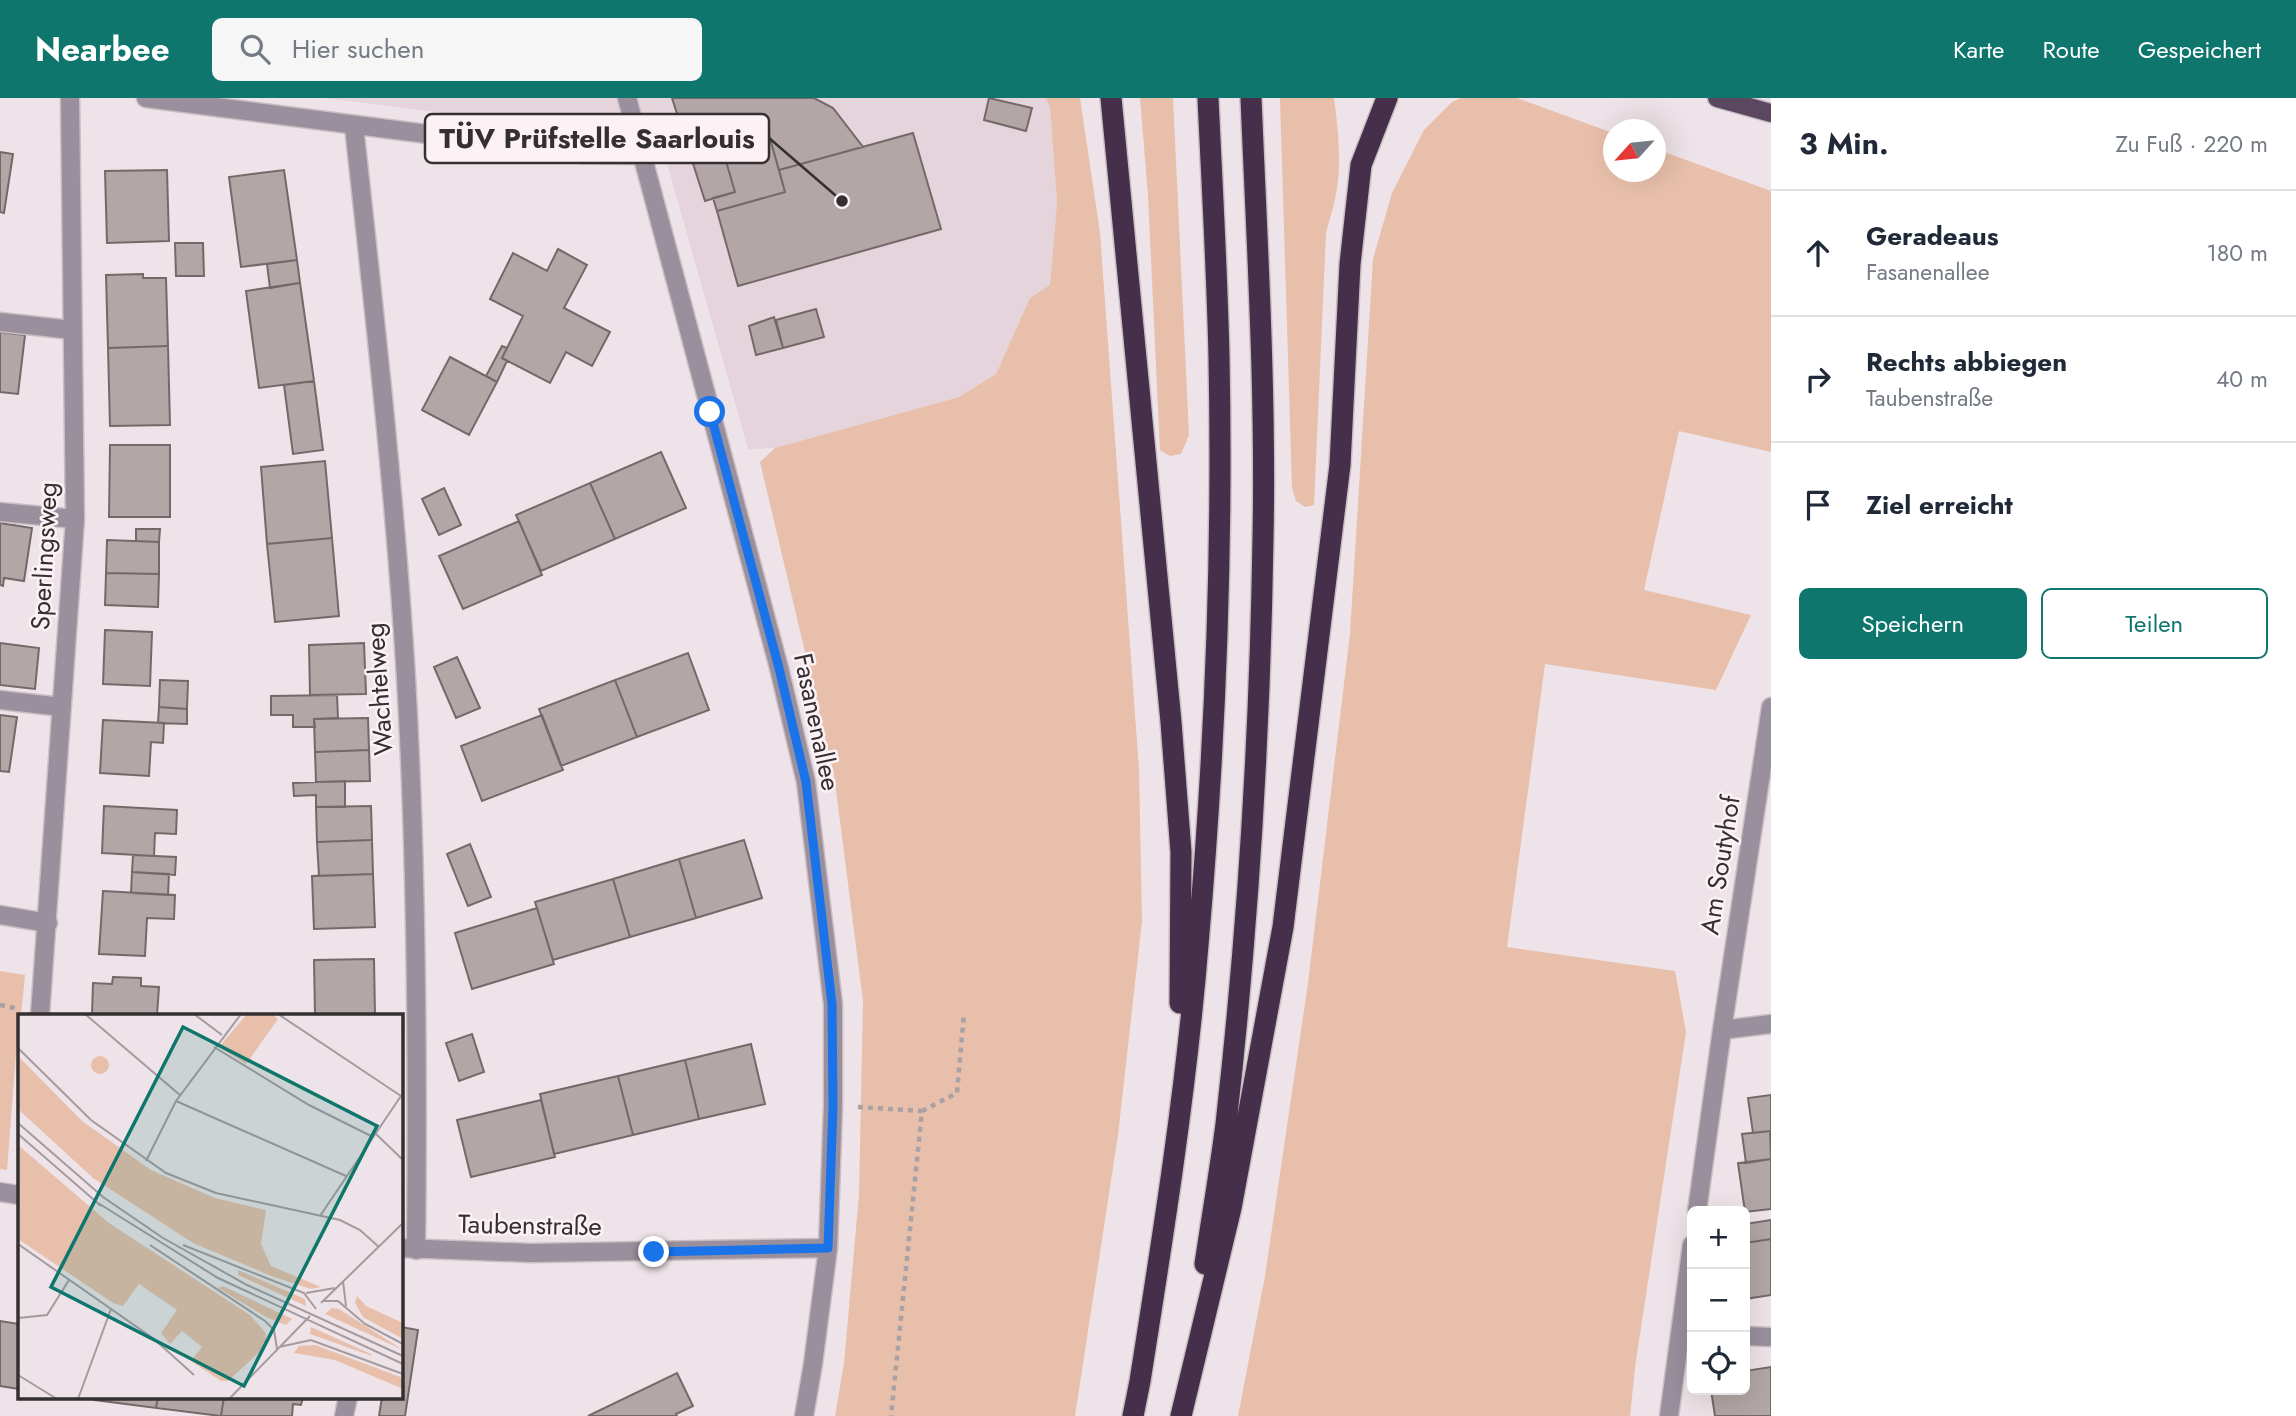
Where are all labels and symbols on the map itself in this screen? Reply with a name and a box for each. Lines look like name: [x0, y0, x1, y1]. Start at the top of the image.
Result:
callout: TÜV Prüfstelle Saarlouis: [425, 114, 769, 163]
text: TÜV Prüfstelle Saarlouis: [439, 118, 755, 159]
north arrow: [1603, 119, 1666, 182]
route start: [694, 396, 725, 427]
street label: Sperlingsweg: [21, 481, 67, 631]
street label: Wachtelweg: [355, 621, 403, 757]
street label: Fasanenallee: [784, 650, 850, 794]
street label: Am Soutyhof: [1690, 792, 1750, 937]
inset map: [18, 1014, 402, 1398]
street label: Taubenstraße: [458, 1205, 602, 1245]
route end: [638, 1236, 669, 1267]

